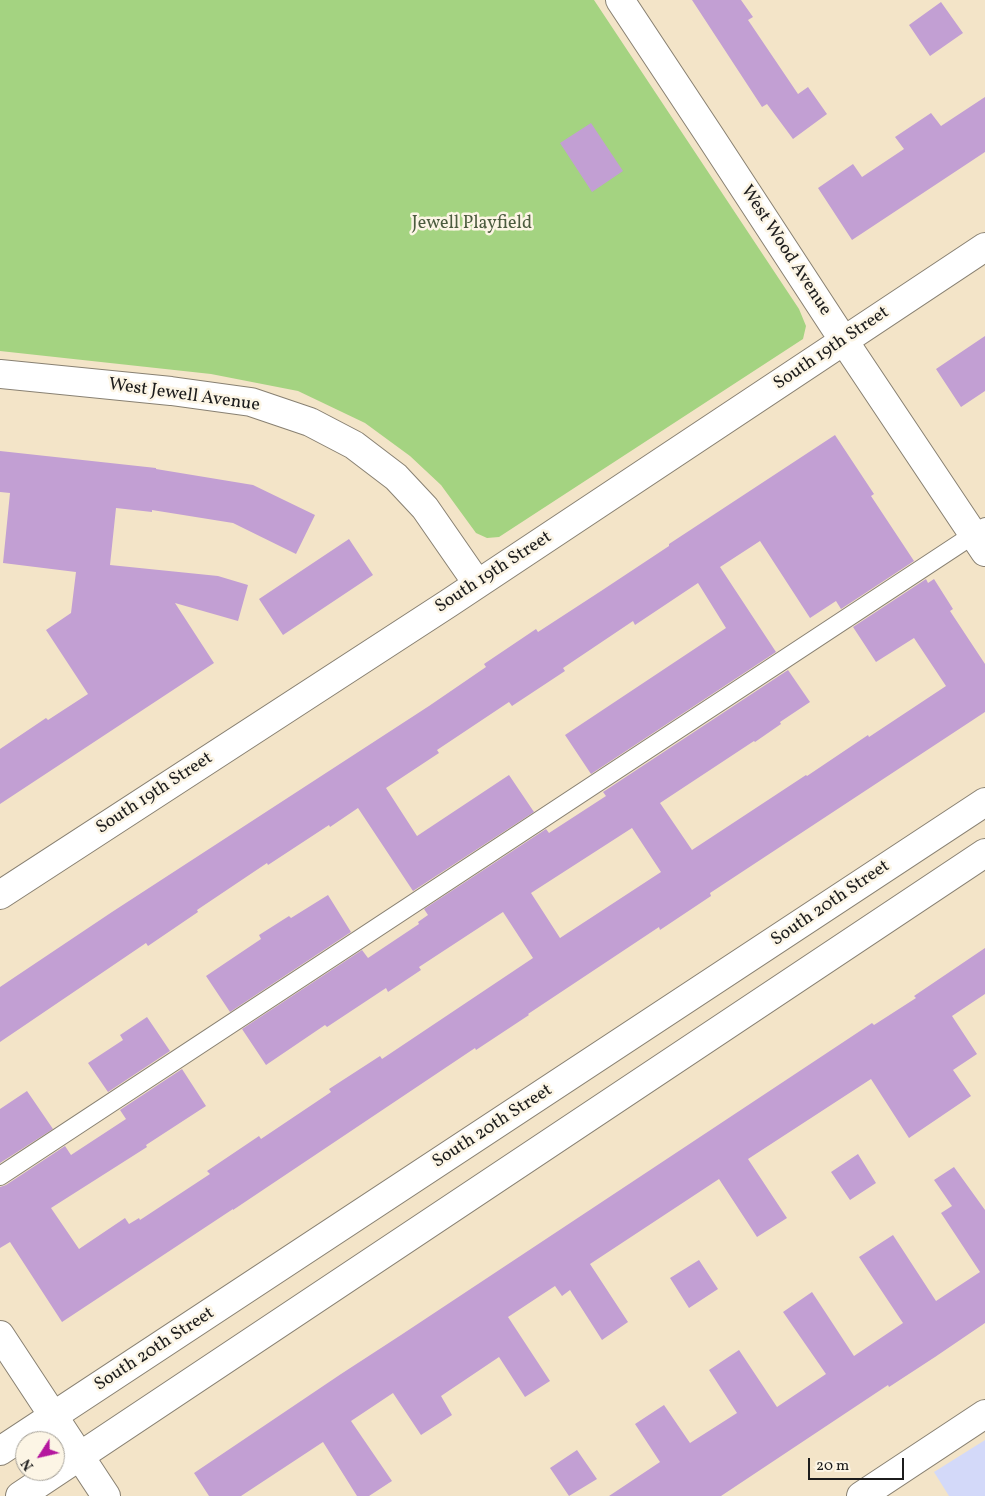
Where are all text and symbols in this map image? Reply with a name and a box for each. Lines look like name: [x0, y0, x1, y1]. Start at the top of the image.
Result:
street label: West Wood Avenue: [735, 182, 835, 320]
park label: Jewell Playfield: [412, 214, 532, 236]
street label: South 19th Street: [770, 302, 894, 396]
street label: West Jewell Avenue: [107, 375, 261, 417]
street label: South 19th Street: [432, 527, 556, 619]
street label: South 19th Street: [93, 748, 217, 840]
street label: South 20th Street: [768, 856, 894, 952]
street label: South 20th Street: [429, 1080, 557, 1174]
street label: South 20th Street: [91, 1303, 219, 1397]
north arrow: [15, 1431, 65, 1481]
scale bar: [810, 1448, 906, 1480]
text: N: [17, 1455, 39, 1474]
text: 20 m: [816, 1456, 849, 1477]

